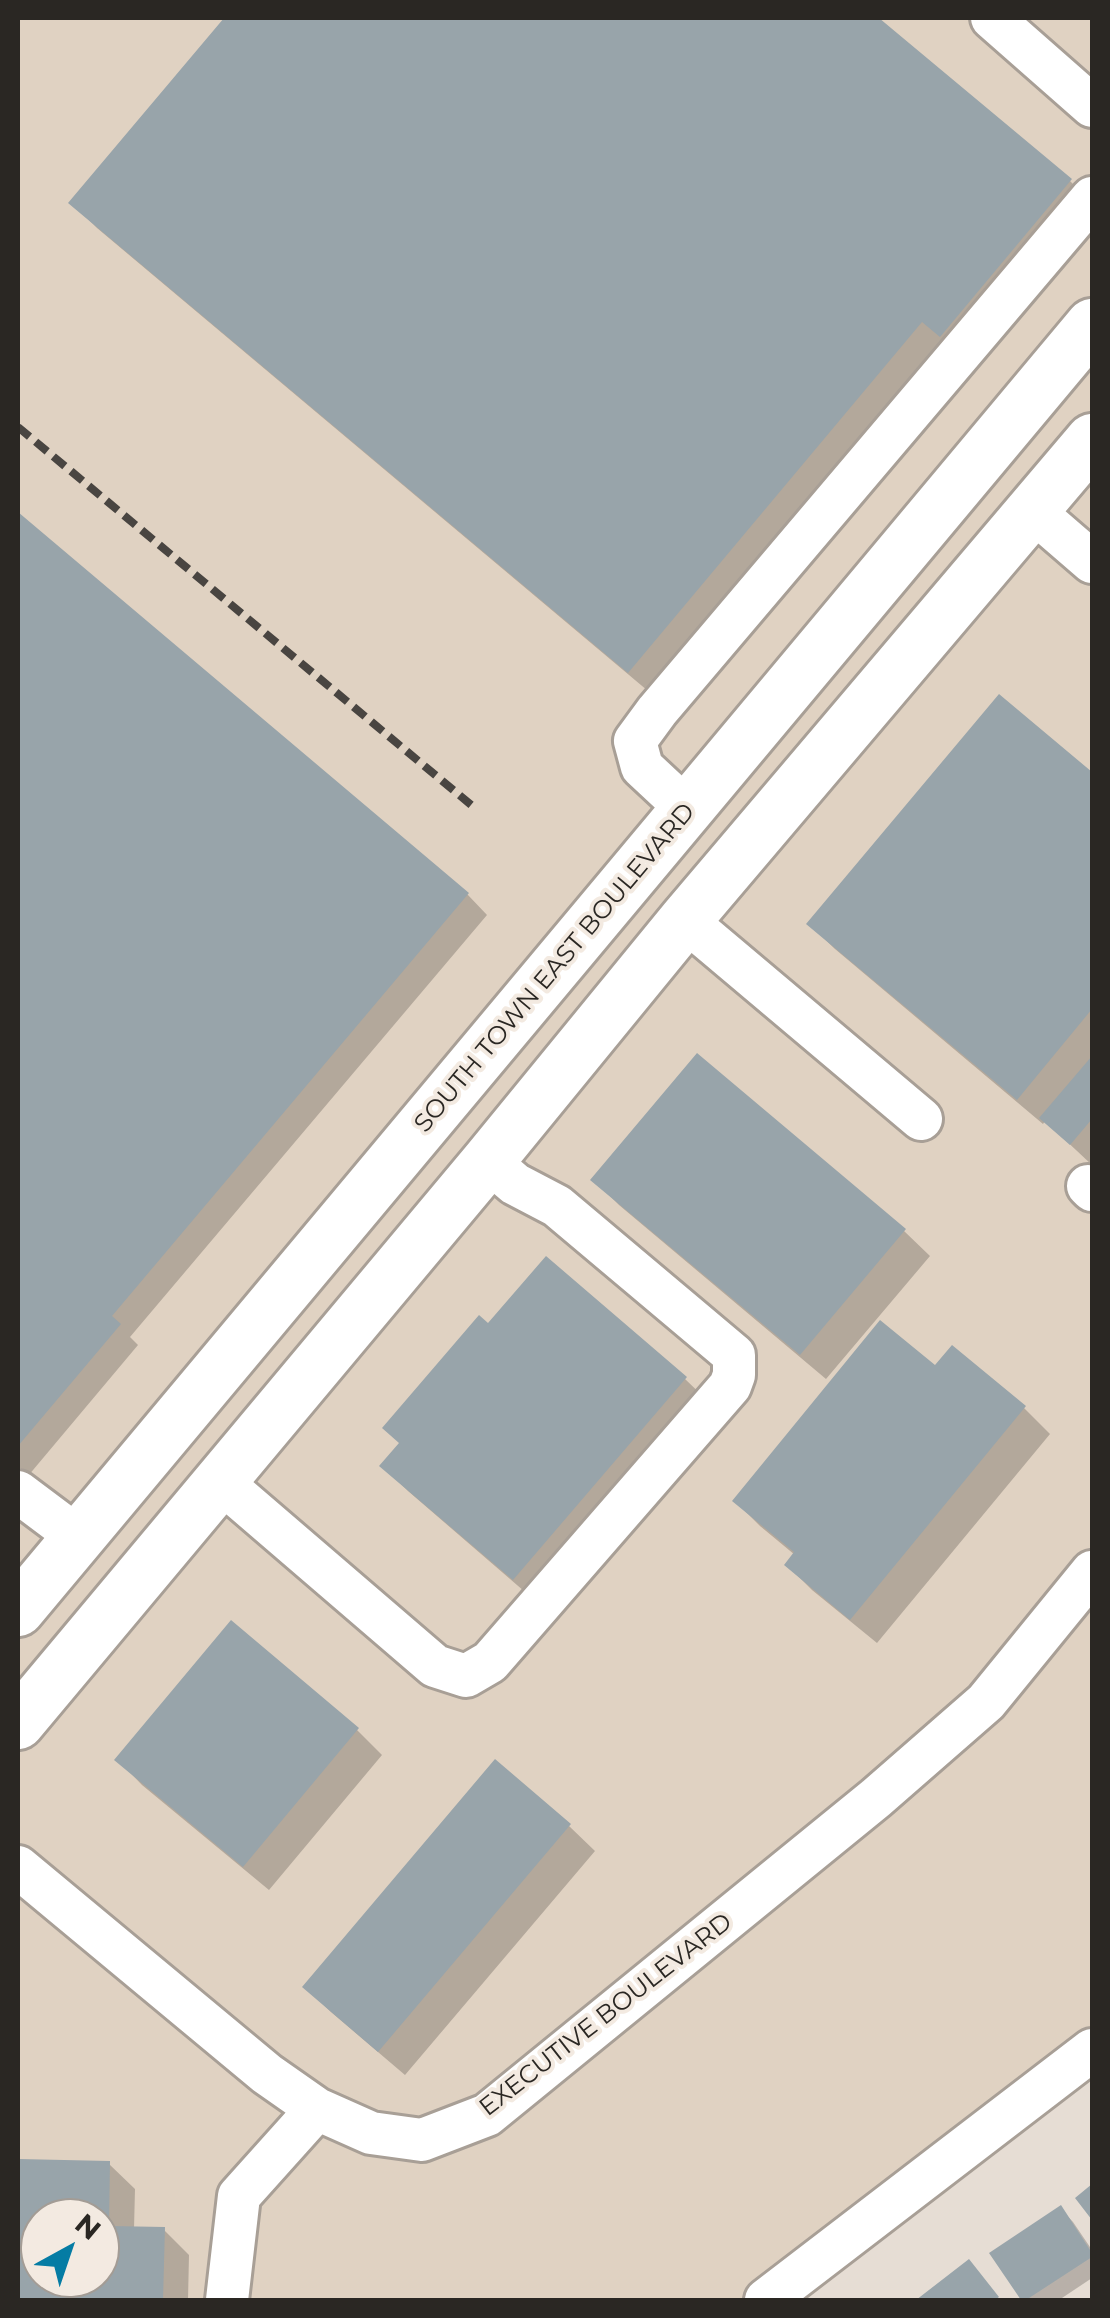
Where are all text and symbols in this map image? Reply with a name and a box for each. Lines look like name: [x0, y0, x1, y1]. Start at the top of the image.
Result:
street label: SOUTH TOWN EAST BOULEVARD: [408, 797, 702, 1139]
street label: EXECUTIVE BOULEVARD: [474, 1907, 738, 2123]
north arrow: [20, 2198, 120, 2298]
text: N: [68, 2206, 108, 2247]

